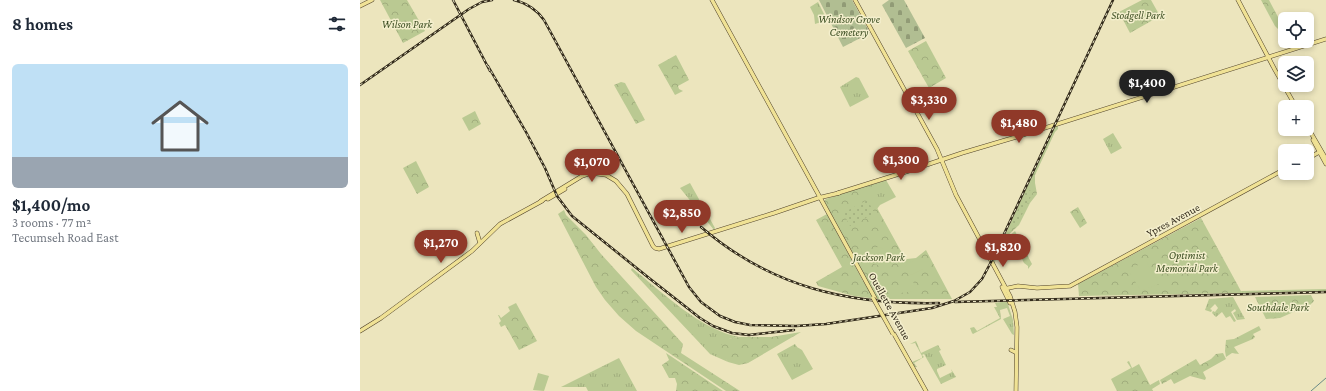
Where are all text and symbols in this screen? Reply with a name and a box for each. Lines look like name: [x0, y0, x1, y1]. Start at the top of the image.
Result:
park label: Stodgell Park: [1111, 9, 1166, 22]
map controls: [1278, 12, 1314, 180]
button: locate: [1278, 12, 1314, 48]
icon: filters: [326, 13, 348, 35]
park label: Windsor Grove Cemetery: [818, 13, 881, 39]
text: 8 homes: [12, 15, 73, 34]
park label: Wilson Park: [382, 18, 433, 30]
button: layers: [1278, 56, 1314, 92]
pin: $1,400: [1114, 70, 1180, 104]
text: $1,400: [1128, 75, 1166, 90]
pin: $3,330: [896, 87, 962, 121]
icon: home: [144, 90, 216, 162]
text: $3,330: [911, 92, 947, 107]
button: +: [1278, 100, 1314, 136]
pin: $1,480: [986, 110, 1052, 144]
text: $1,480: [1000, 115, 1038, 130]
button: −: [1278, 144, 1314, 180]
pin: $1,300: [868, 147, 934, 181]
pin: $1,070: [559, 149, 625, 183]
text: $1,300: [882, 152, 920, 167]
text: $1,070: [574, 154, 610, 169]
text: $1,400/mo: [12, 196, 90, 215]
pin: $2,850: [649, 200, 715, 234]
street label: Ypres Avenue: [1144, 201, 1202, 240]
text: $2,850: [663, 205, 701, 220]
text: 3 rooms · 77 m²: [12, 215, 91, 230]
text: Tecumseh Road East: [12, 230, 119, 245]
pin: $1,270: [408, 230, 474, 264]
pin: $1,820: [970, 234, 1036, 268]
text: $1,270: [423, 235, 459, 250]
text: $1,820: [984, 239, 1022, 254]
park label: Optimist Memorial Park: [1155, 249, 1219, 274]
park label: Jackson Park: [851, 251, 906, 264]
street label: Ouellette Avenue: [867, 270, 914, 342]
park label: Southdale Park: [1247, 301, 1310, 313]

